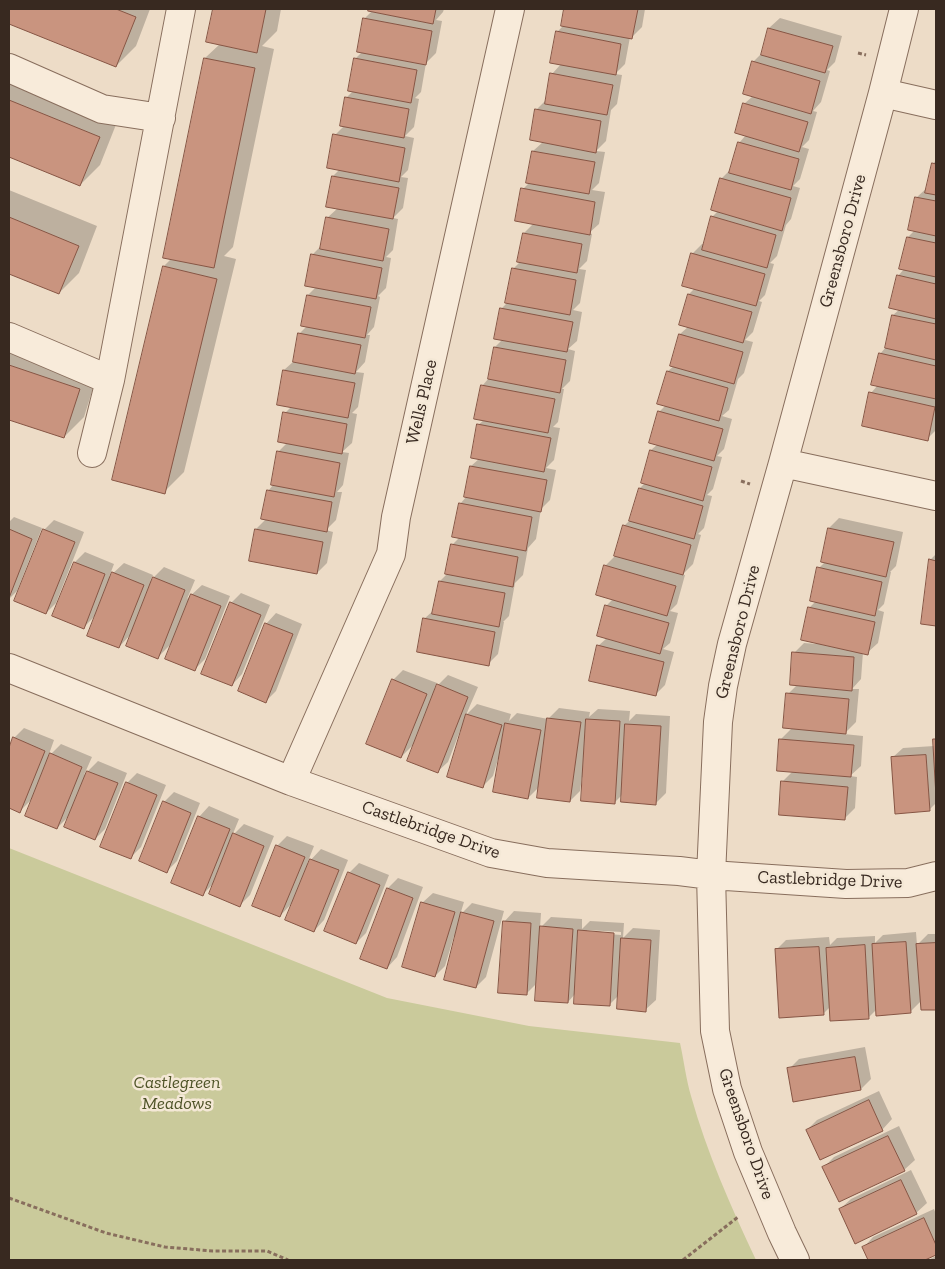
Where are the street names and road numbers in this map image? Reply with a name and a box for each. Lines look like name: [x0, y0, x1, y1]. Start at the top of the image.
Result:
street label: Greensboro Drive: [815, 172, 871, 310]
street label: Wells Place: [402, 357, 442, 447]
street label: Greensboro Drive: [711, 563, 765, 701]
street label: Castlebridge Drive: [359, 796, 503, 864]
street label: Castlebridge Drive: [757, 867, 903, 893]
street label: Greensboro Drive: [713, 1066, 779, 1202]

